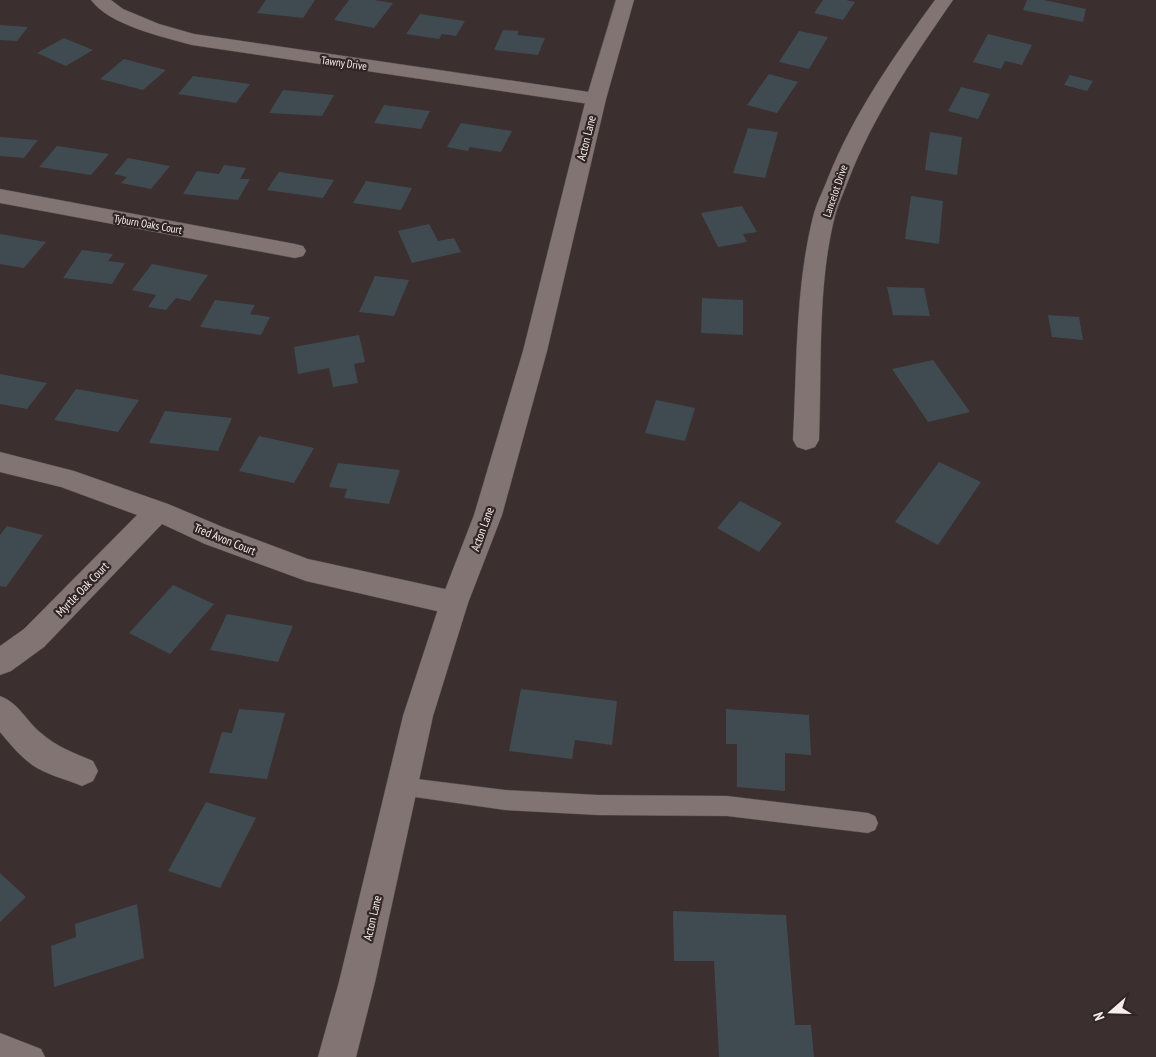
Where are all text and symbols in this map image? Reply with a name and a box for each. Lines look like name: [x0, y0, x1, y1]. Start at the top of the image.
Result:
street label: Tawny Drive: [320, 53, 368, 73]
street label: Acton Lane: [573, 114, 599, 162]
street label: Lancelot Drive: [819, 162, 851, 219]
street label: Tyburn Oaks Court: [113, 211, 183, 237]
street label: Acton Lane: [467, 505, 497, 553]
street label: Tred Avon Court: [192, 520, 259, 558]
street label: Myrtle Oak Court: [52, 558, 112, 619]
street label: Acton Lane: [360, 894, 384, 942]
north arrow: [1086, 987, 1136, 1037]
text: N: [1089, 1010, 1109, 1023]

